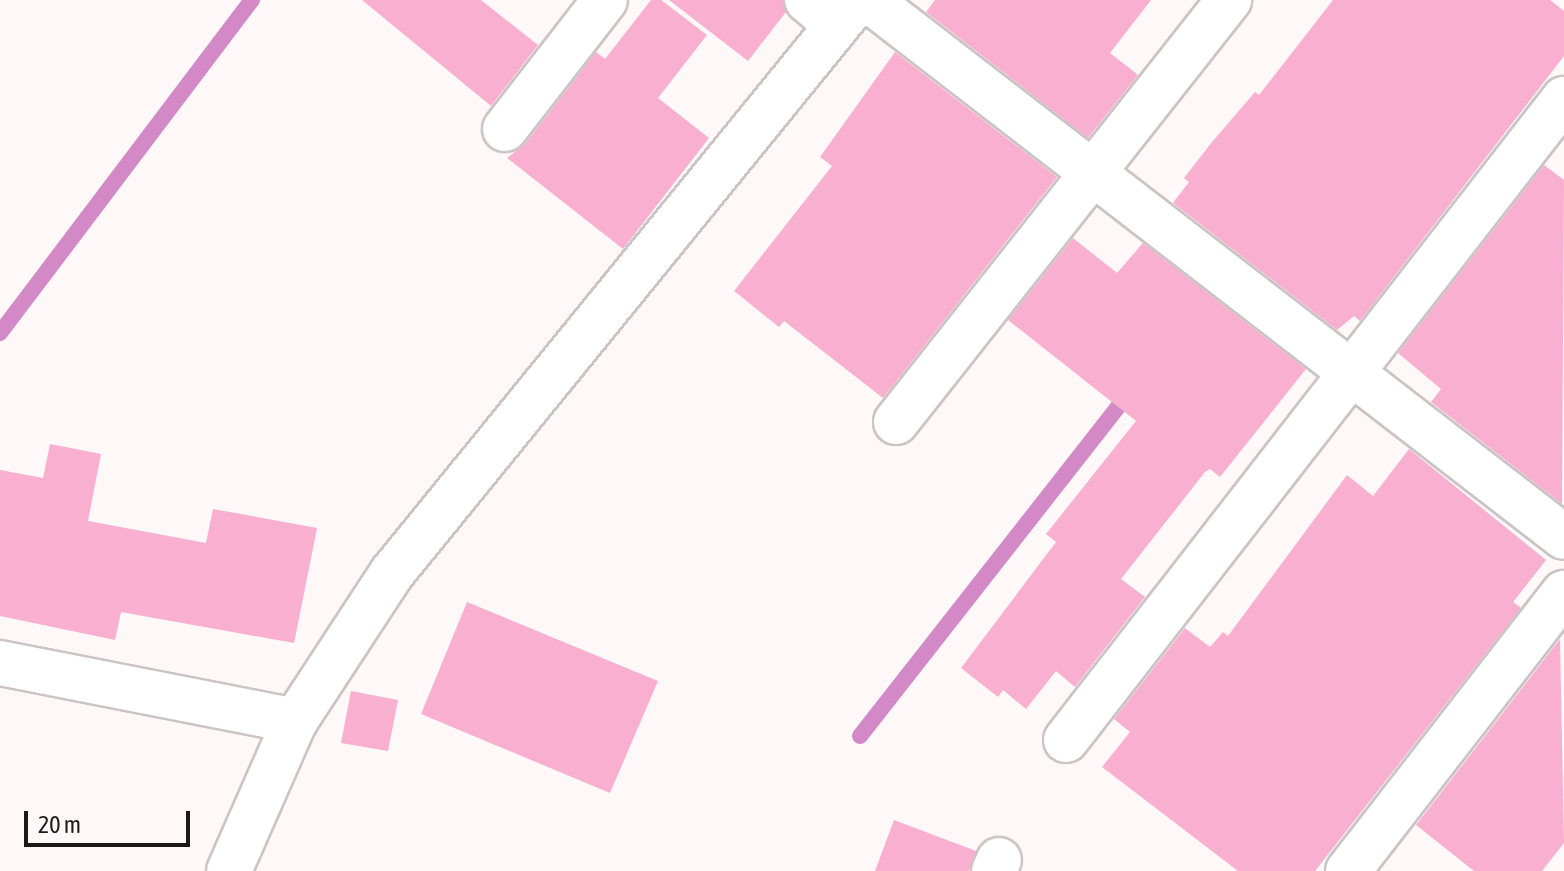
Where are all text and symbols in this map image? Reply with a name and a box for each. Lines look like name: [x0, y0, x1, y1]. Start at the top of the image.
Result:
scale bar: [28, 795, 194, 845]
text: 20 m: [38, 811, 81, 838]

